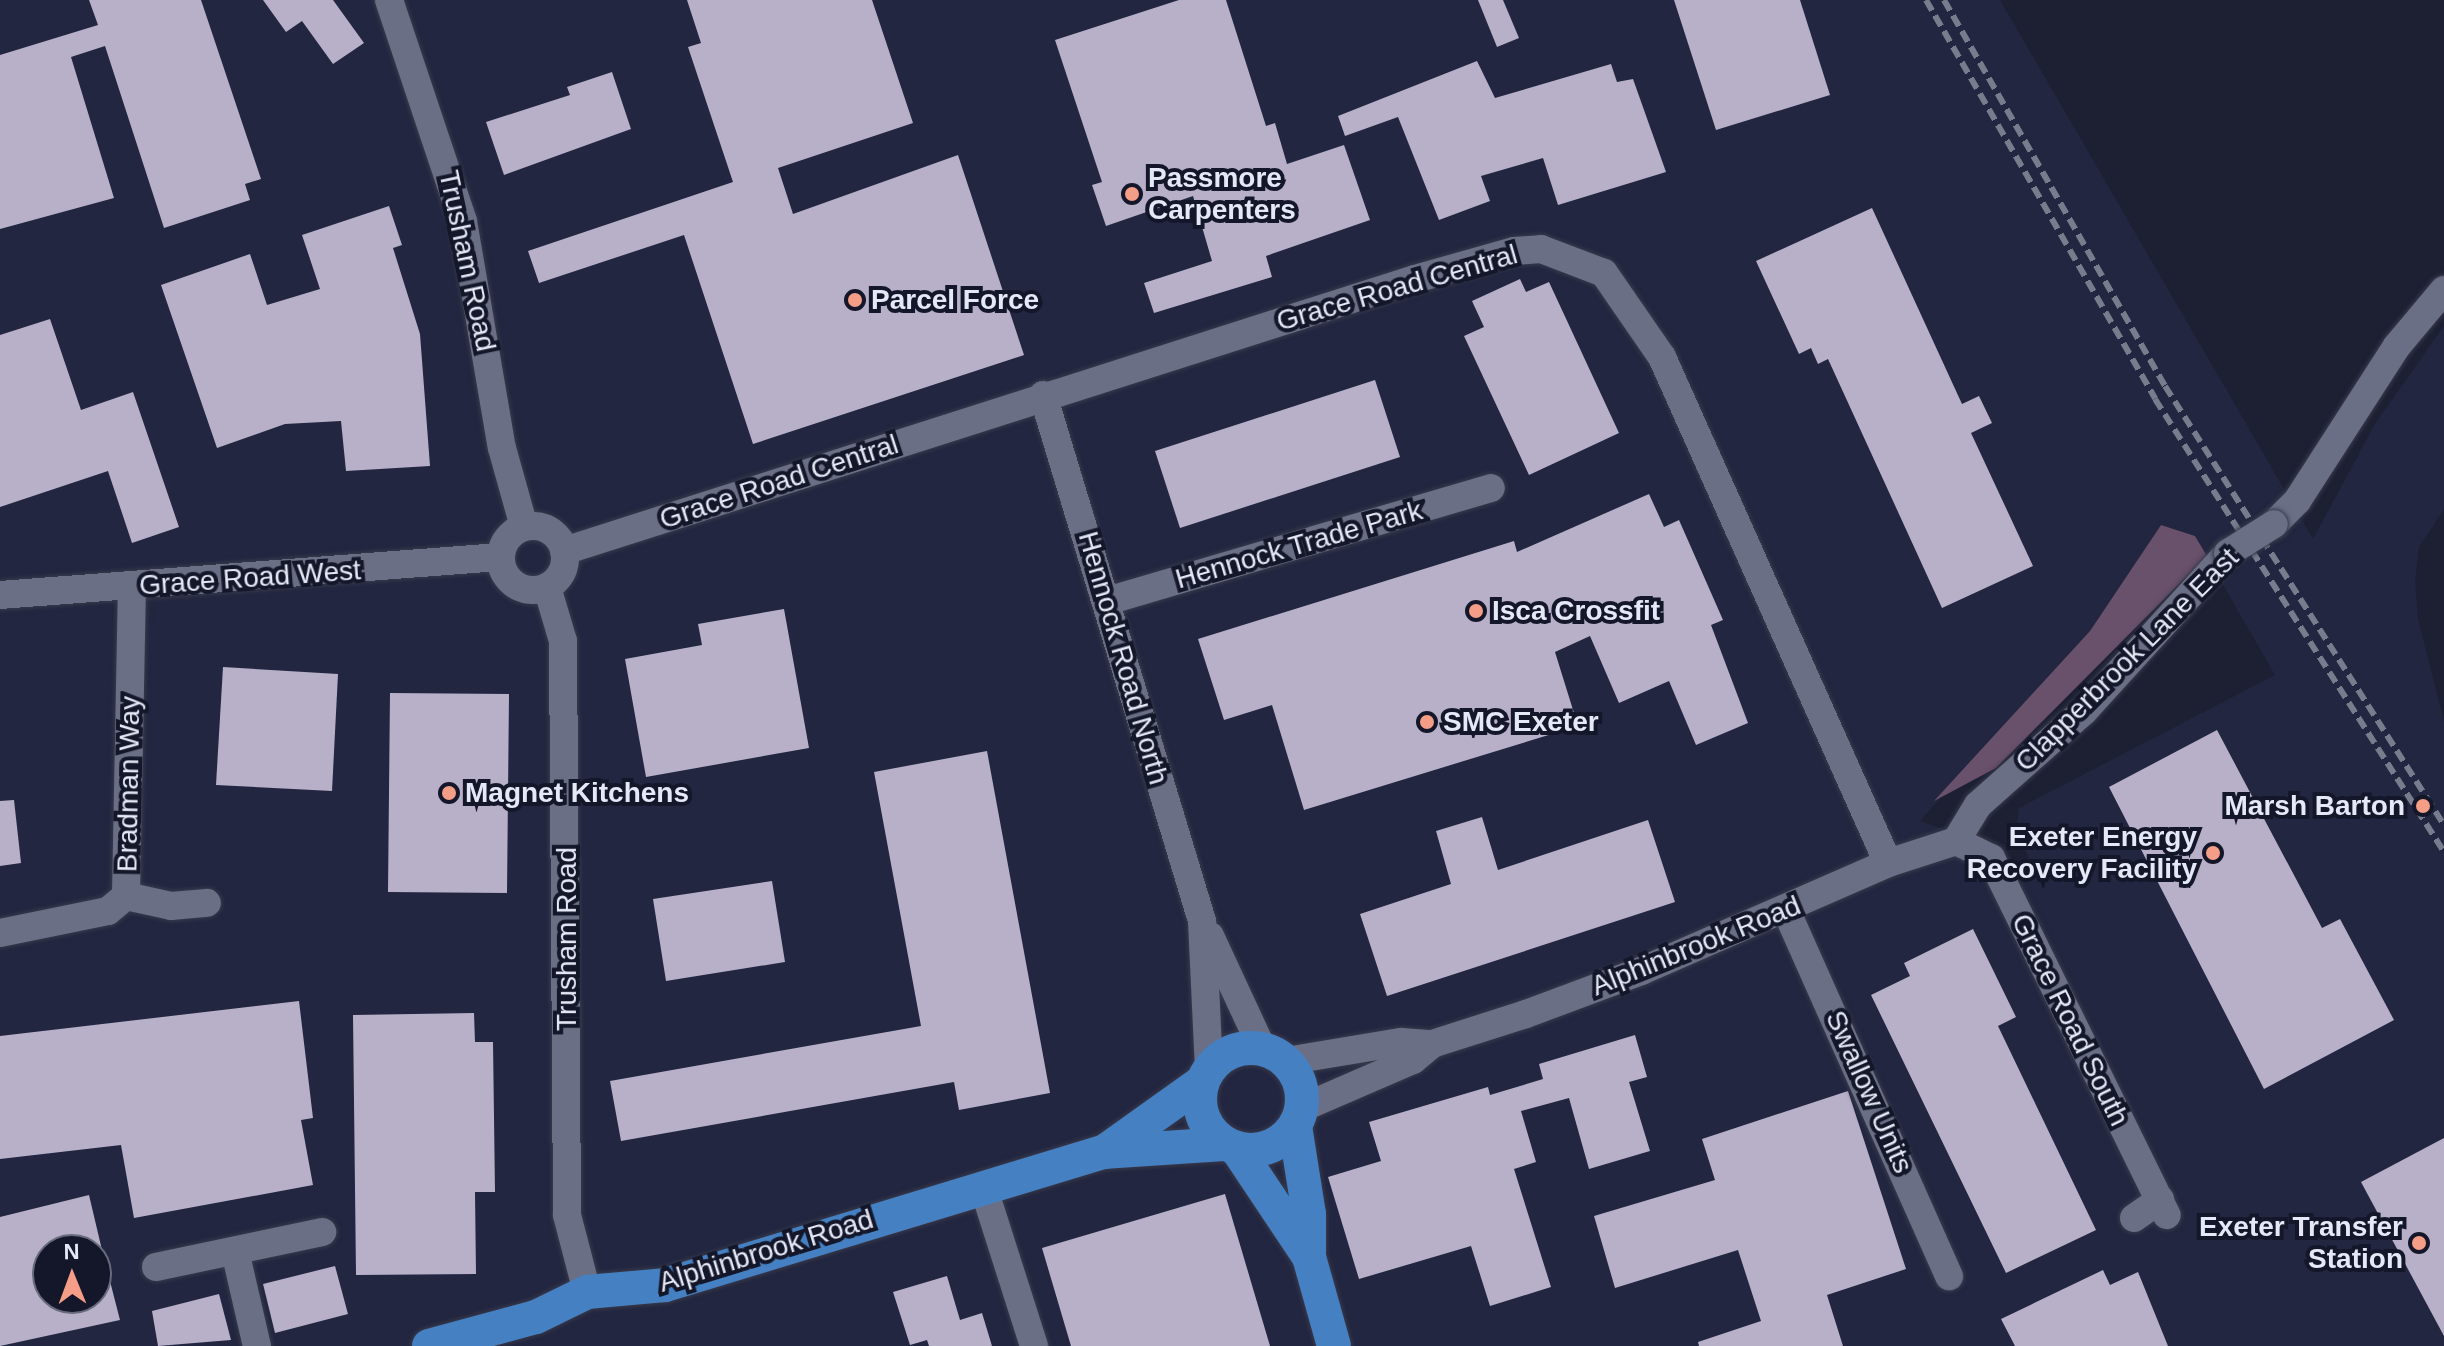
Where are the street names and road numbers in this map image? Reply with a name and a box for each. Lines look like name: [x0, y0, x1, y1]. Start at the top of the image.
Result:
street label: Trusham Road: [431, 167, 503, 355]
street label: Grace Road Central: [1273, 238, 1521, 338]
street label: Grace Road Central: [655, 428, 903, 536]
street label: Hennock Trade Park: [1171, 494, 1427, 596]
street label: Hennock Road North: [1071, 528, 1175, 788]
street label: Clapperbrook Lane East: [2008, 541, 2246, 779]
street label: Grace Road West: [138, 553, 362, 603]
street label: Bradman Way: [111, 696, 147, 872]
street label: Trusham Road: [550, 847, 584, 1031]
street label: Alphinbrook Road: [1587, 889, 1805, 1003]
street label: Grace Road South: [2004, 908, 2136, 1132]
street label: Swallow Units: [1818, 1006, 1920, 1178]
street label: Alphinbrook Road: [655, 1202, 877, 1300]

